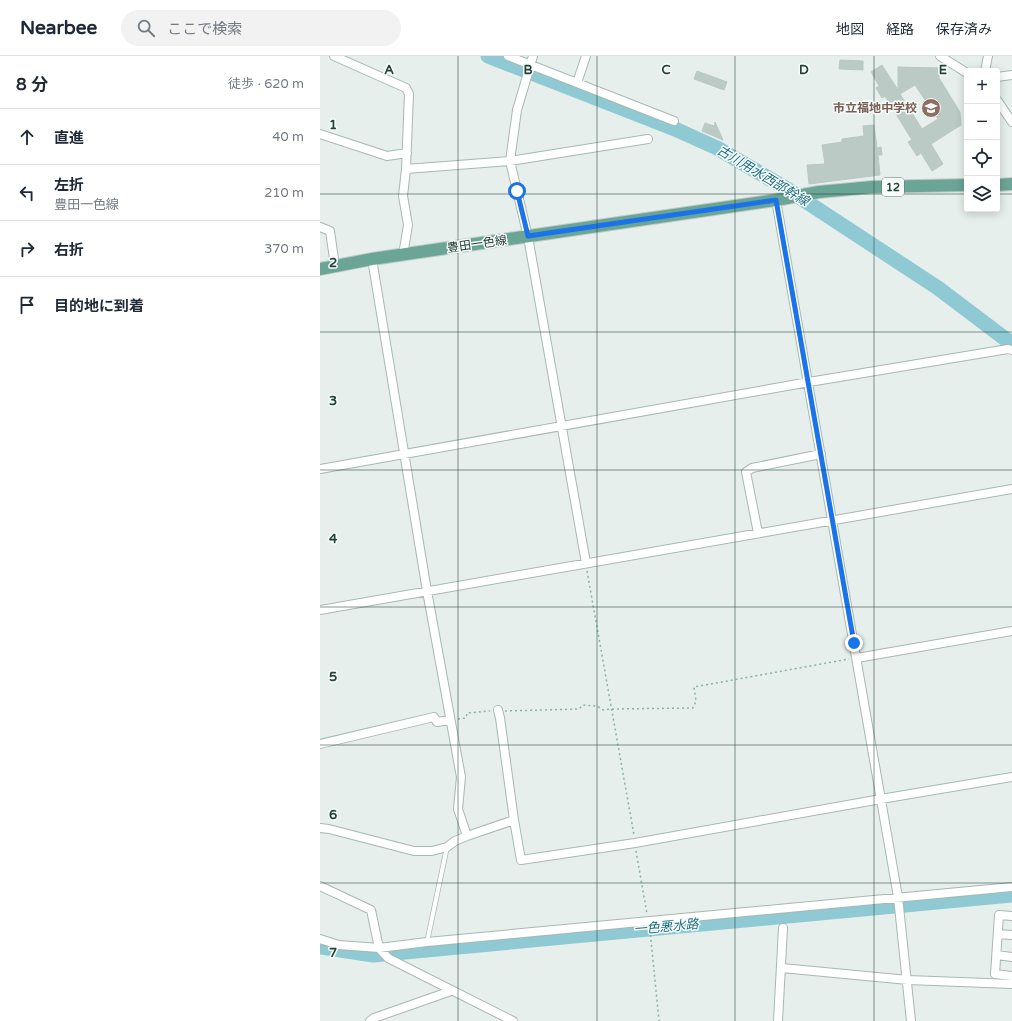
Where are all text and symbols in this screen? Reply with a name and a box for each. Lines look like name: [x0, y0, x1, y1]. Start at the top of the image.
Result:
search box: [121, 10, 401, 46]
text: Nearbee: [20, 17, 97, 39]
icon: search: [135, 17, 157, 39]
text: ここで検索: [167, 20, 242, 38]
text: 地図: [836, 21, 864, 38]
text: 経路: [886, 21, 914, 38]
text: 保存済み: [936, 21, 992, 38]
text: A: [384, 62, 394, 78]
text: B: [523, 62, 533, 78]
text: C: [661, 62, 671, 78]
text: D: [799, 62, 809, 78]
text: E: [939, 62, 947, 78]
map controls: [964, 68, 1000, 212]
button: +: [964, 68, 1000, 104]
text: 8 分: [16, 74, 48, 95]
text: 徒歩 · 620 m: [228, 76, 304, 92]
school or university icon: 市立福地中学校: [920, 97, 942, 119]
place label: 市立福地中学校: [833, 101, 917, 115]
button: −: [964, 104, 1000, 140]
text: 1: [329, 117, 337, 133]
icon: ahead: [16, 126, 38, 148]
text: 直進: [54, 129, 84, 147]
text: 40 m: [272, 129, 304, 145]
button: locate: [964, 140, 1000, 176]
water label: 古川用水西部幹線: [714, 142, 813, 211]
text: 左折: [54, 176, 84, 194]
button: layers: [964, 176, 1000, 212]
road number: 12: [882, 178, 904, 196]
icon: left: [16, 182, 38, 204]
route start: [508, 182, 526, 200]
text: 210 m: [264, 185, 304, 201]
text: 豊田一色線: [54, 197, 119, 213]
street label: 豊田一色線: [446, 233, 508, 255]
icon: right: [16, 238, 38, 260]
text: 右折: [54, 241, 84, 259]
text: 370 m: [264, 241, 304, 257]
text: 2: [329, 255, 337, 271]
icon: arrive: [16, 294, 38, 316]
text: 目的地に到着: [54, 297, 144, 315]
text: 3: [329, 393, 337, 409]
text: 4: [329, 531, 338, 547]
route end: [845, 634, 863, 652]
text: 5: [329, 669, 337, 685]
text: 6: [329, 807, 337, 823]
water label: 一色悪水路: [633, 916, 700, 938]
text: 7: [329, 945, 337, 961]

